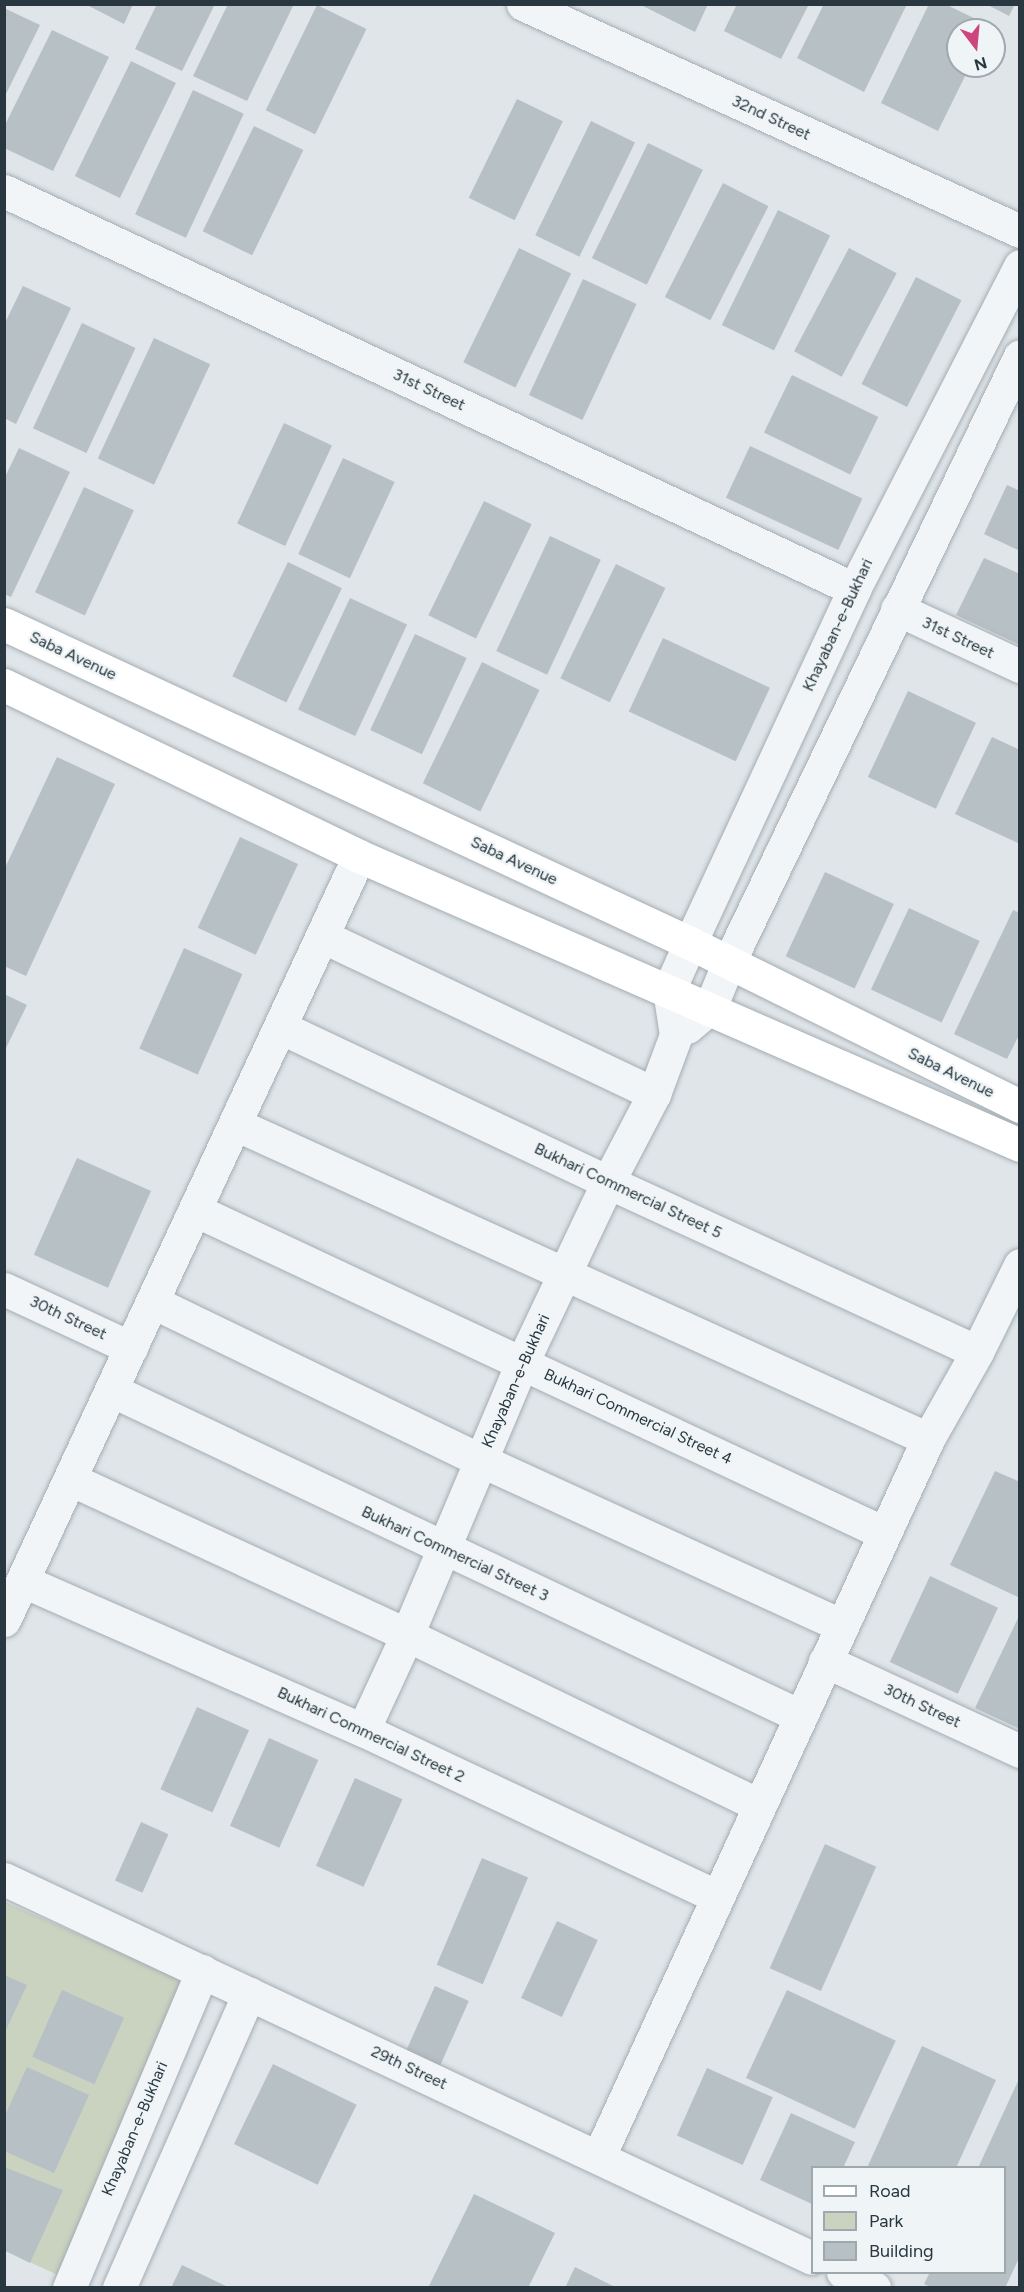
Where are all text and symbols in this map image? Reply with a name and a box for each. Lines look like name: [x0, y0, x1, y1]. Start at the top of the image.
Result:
north arrow: [946, 18, 1006, 78]
text: N: [972, 53, 989, 75]
street label: 32nd Street: [729, 91, 813, 145]
street label: 31st Street: [390, 365, 468, 415]
street label: Khayaban-e-Bukhari: [799, 556, 877, 694]
street label: 31st Street: [919, 613, 997, 663]
street label: Saba Avenue: [27, 628, 119, 684]
street label: Saba Avenue: [468, 833, 560, 889]
street label: Saba Avenue: [905, 1044, 997, 1102]
street label: Bukhari Commercial Street 5: [531, 1139, 725, 1243]
street label: 30th Street: [26, 1292, 110, 1344]
street label: Khayaban-e-Bukhari: [478, 1311, 554, 1451]
street label: Bukhari Commercial Street 4: [541, 1365, 735, 1469]
street label: Bukhari Commercial Street 3: [358, 1502, 552, 1606]
street label: 30th Street: [880, 1680, 964, 1732]
street label: Bukhari Commercial Street 2: [274, 1683, 468, 1787]
street label: 29th Street: [368, 2042, 450, 2094]
street label: Khayaban-e-Bukhari: [98, 2059, 172, 2199]
legend: [811, 2166, 1006, 2274]
text: Road: [869, 2180, 910, 2202]
text: Park: [869, 2210, 903, 2232]
text: Building: [869, 2240, 934, 2262]

